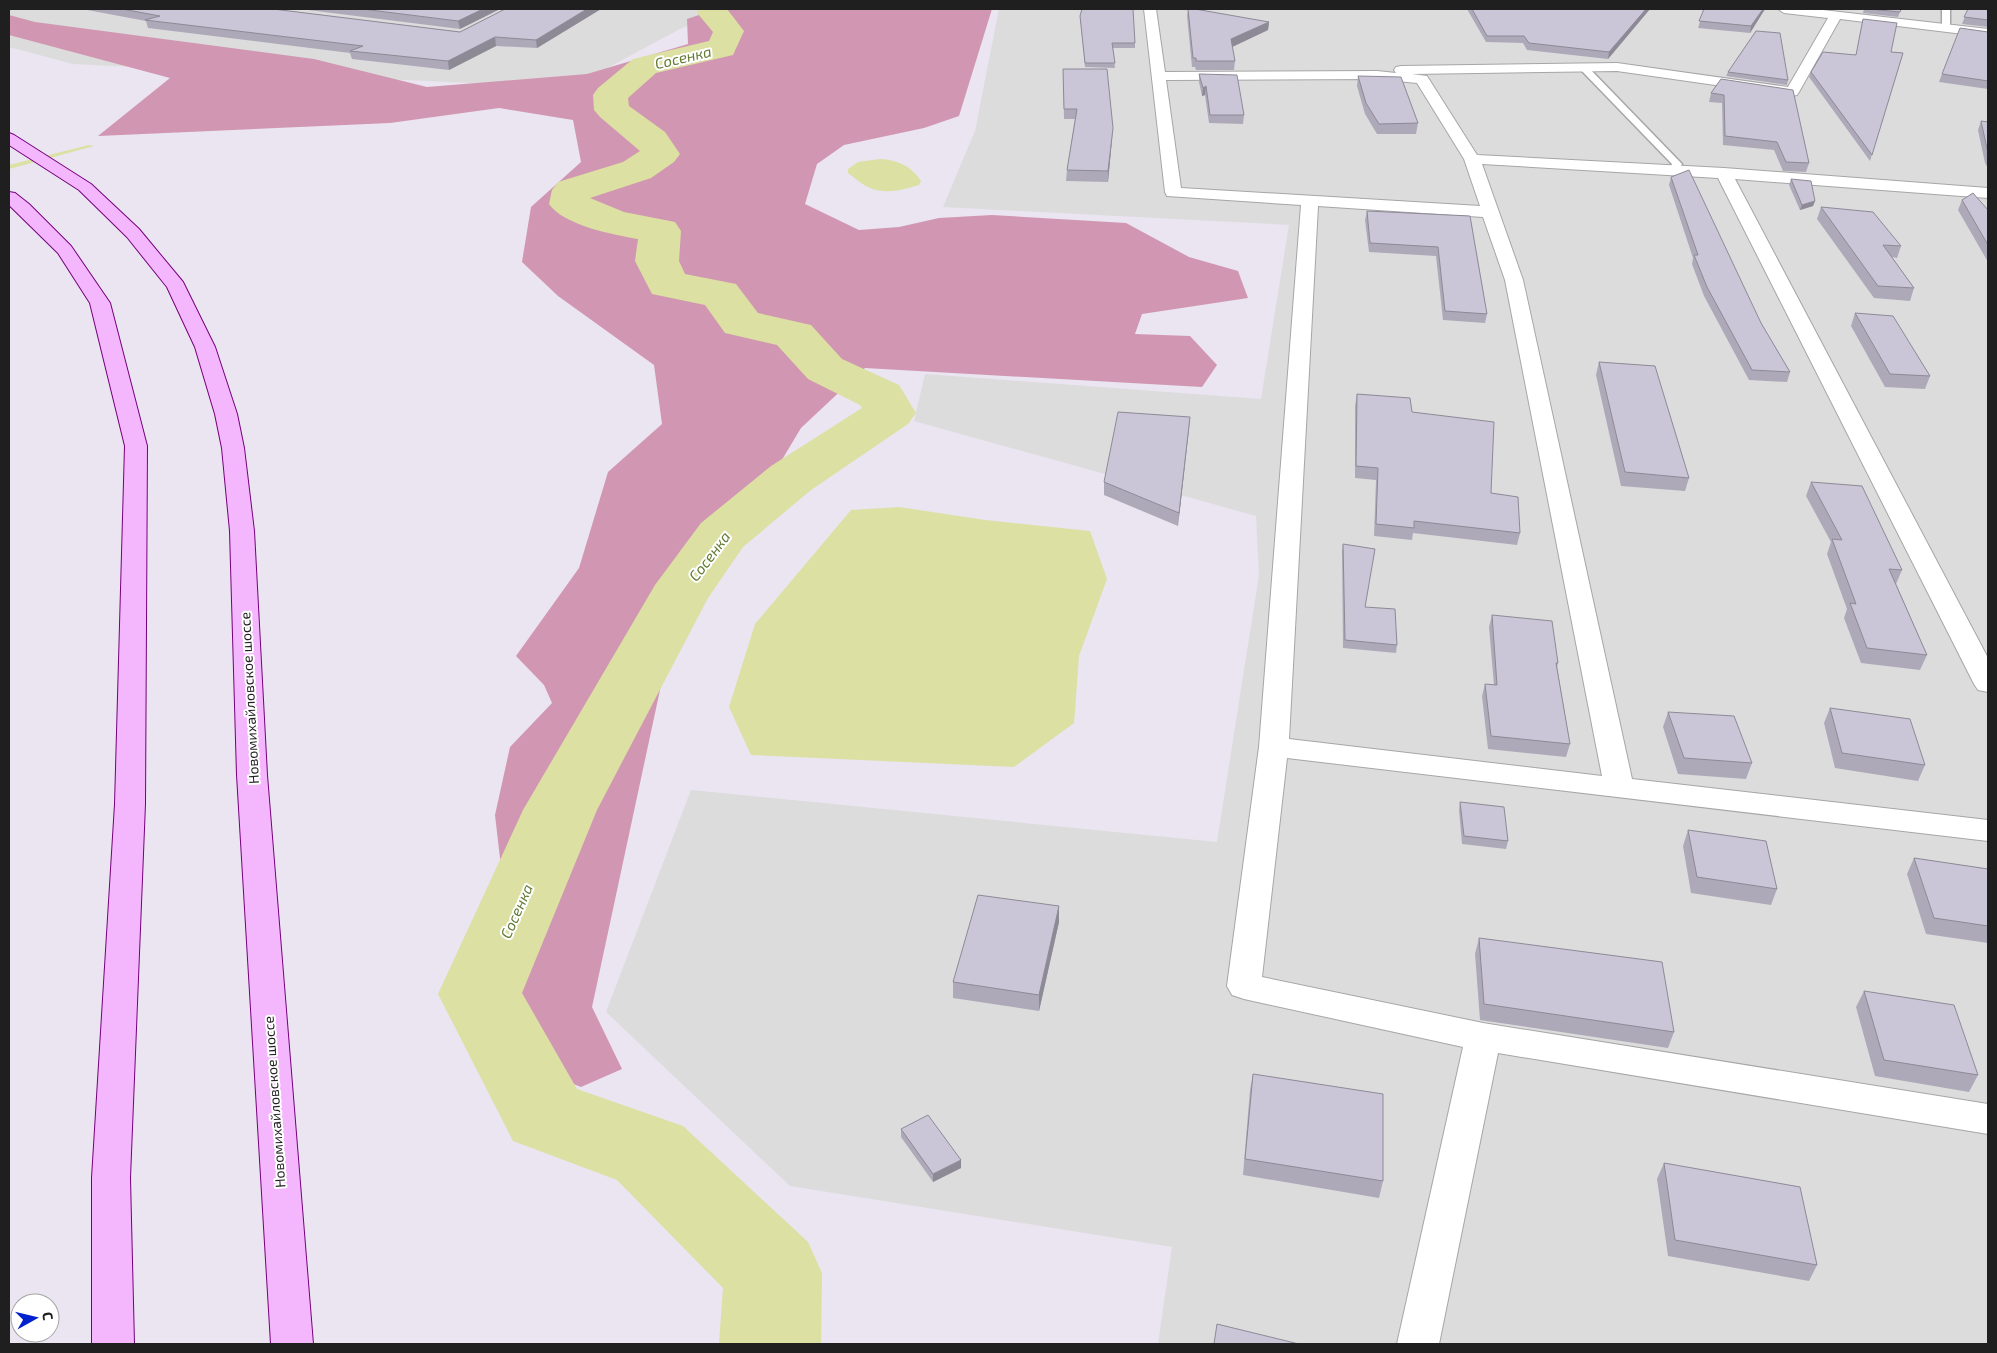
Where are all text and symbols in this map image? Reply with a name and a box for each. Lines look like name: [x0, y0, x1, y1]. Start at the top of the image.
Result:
water label: Сосенка: [653, 42, 713, 72]
water label: Сосенка: [685, 528, 733, 584]
street label: Новомихайловское шоссе: [236, 612, 262, 784]
water label: Сосенка: [496, 881, 536, 941]
street label: Новомихайловское шоссе: [260, 1016, 288, 1188]
north arrow: [10, 1293, 60, 1343]
text: С: [39, 1311, 57, 1321]

